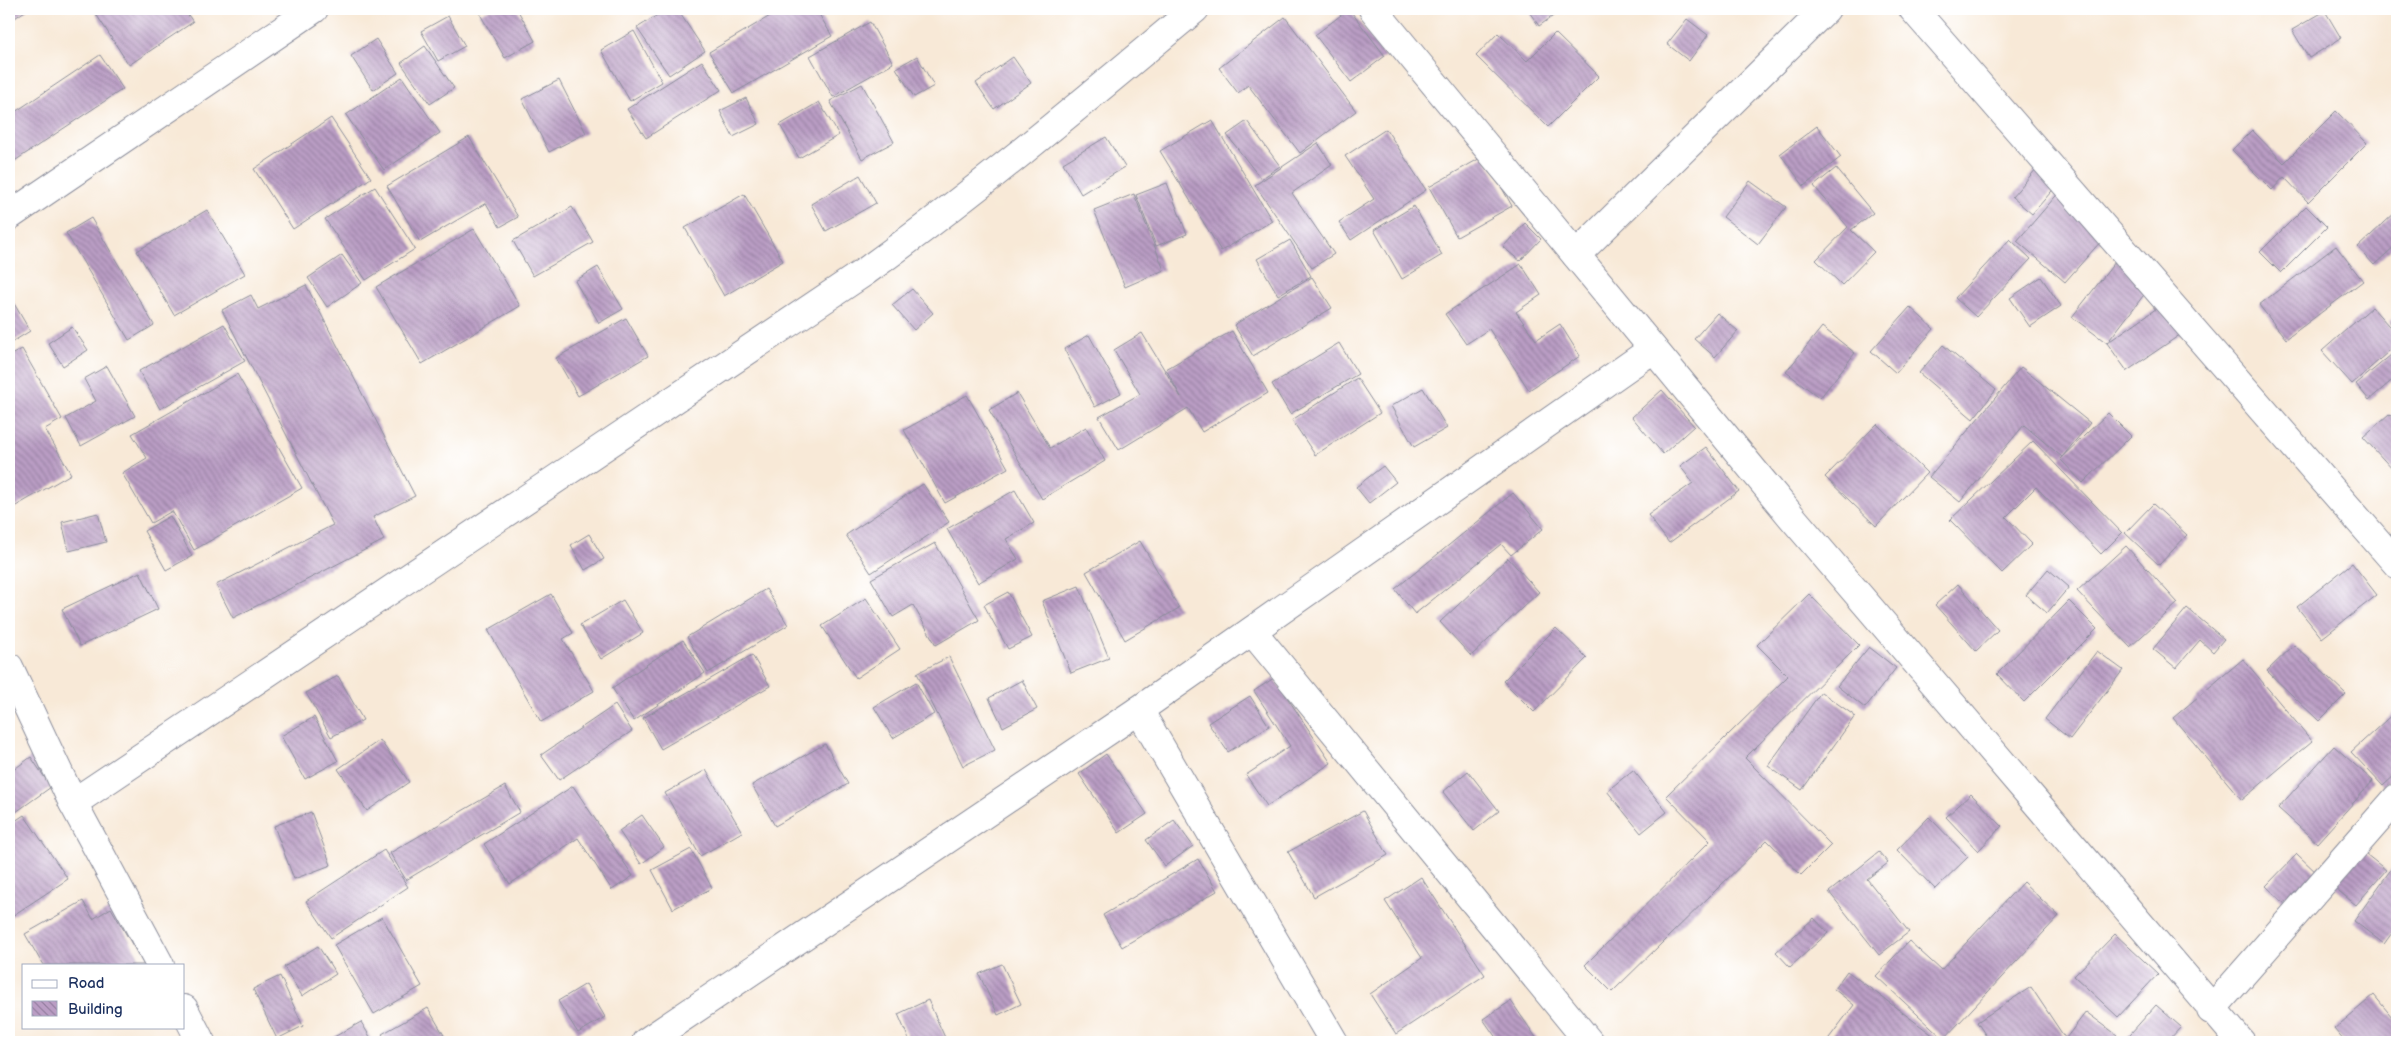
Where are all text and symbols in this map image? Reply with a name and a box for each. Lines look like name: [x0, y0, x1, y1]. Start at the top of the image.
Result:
legend: [22, 964, 185, 1028]
text: Road: [68, 974, 104, 993]
text: Building: [68, 1000, 123, 1019]

